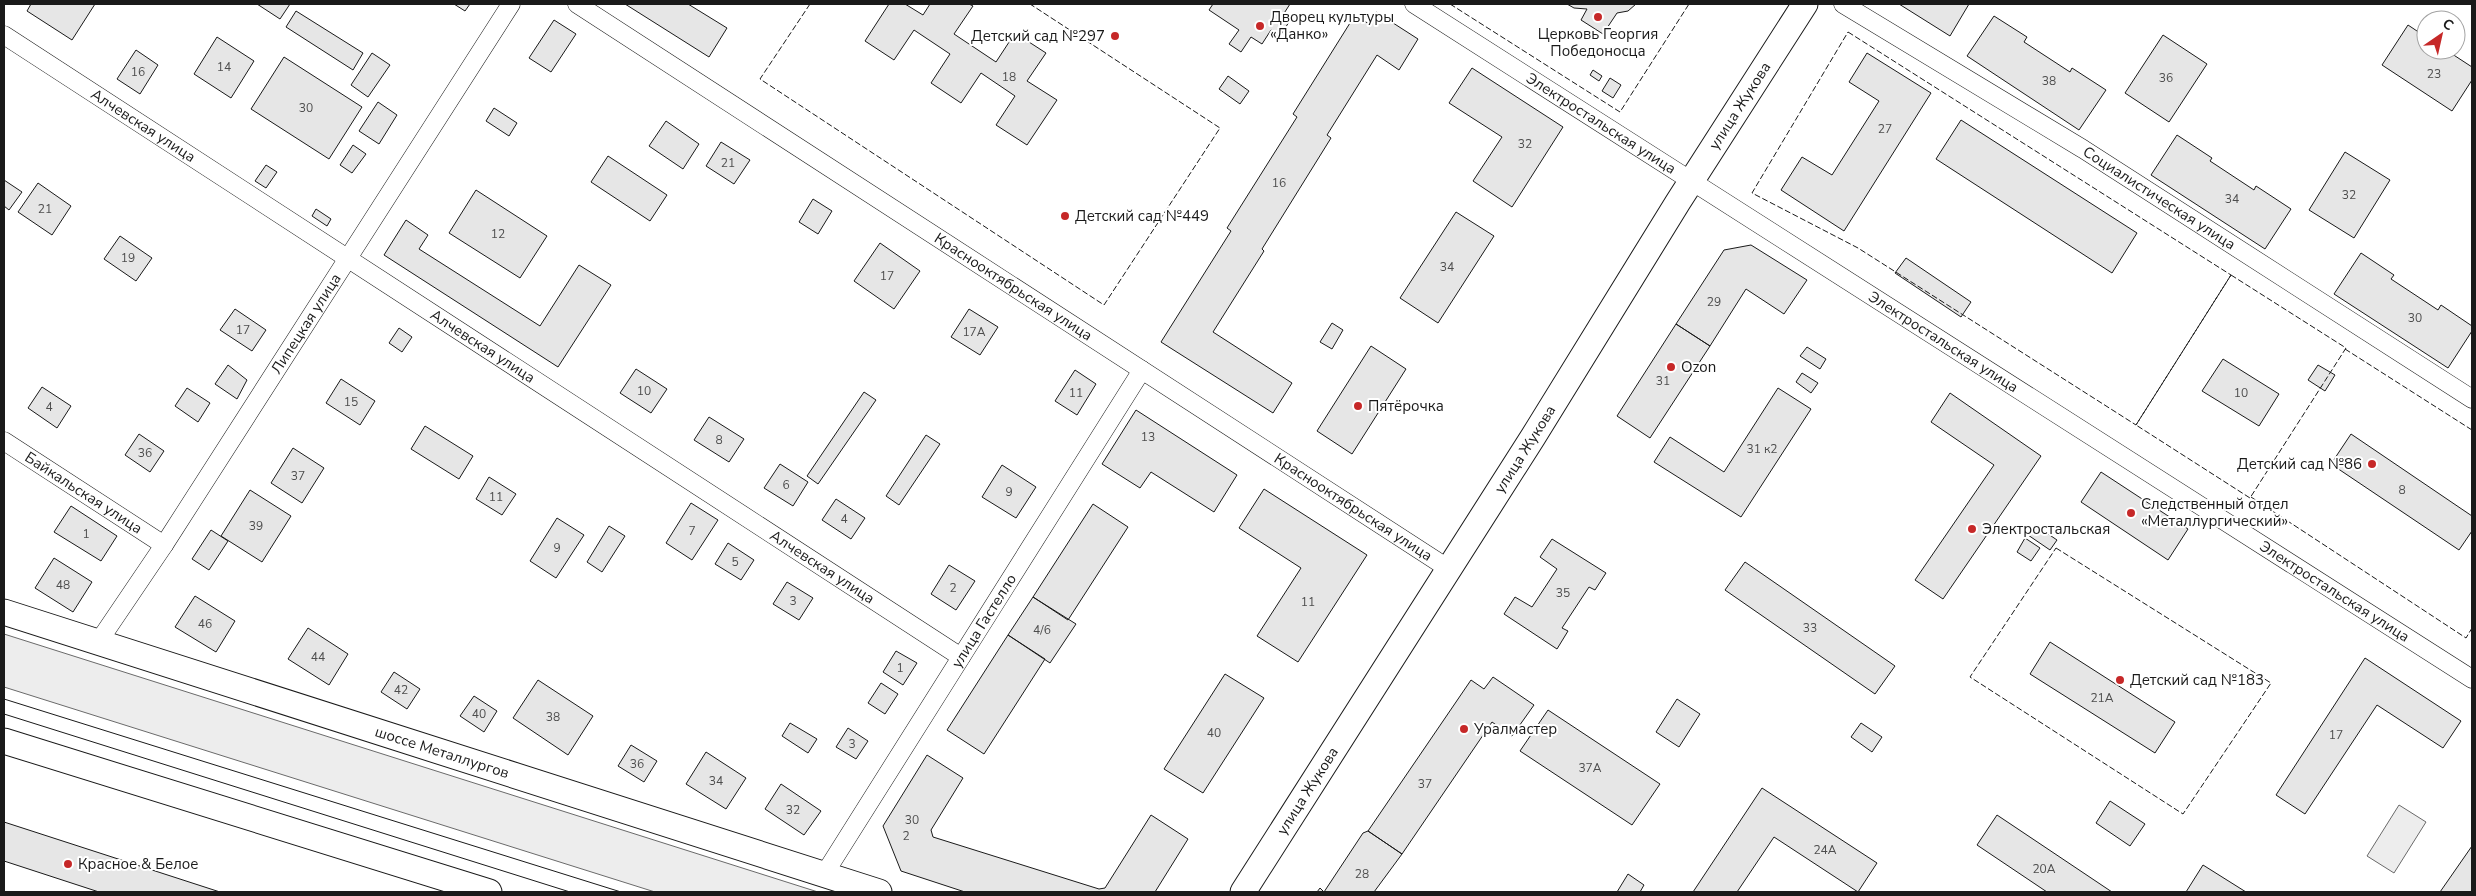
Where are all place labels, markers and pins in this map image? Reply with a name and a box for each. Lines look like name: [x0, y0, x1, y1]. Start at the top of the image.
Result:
place label: Дворец культуры «Данко»: [1270, 7, 1394, 44]
marker: Церковь Георгия Победоносца: [1592, 11, 1604, 23]
marker: Дворец культуры «Данко»: [1254, 20, 1266, 32]
place label: Церковь Георгия Победоносца: [1538, 24, 1658, 61]
place label: Детский сад №297: [971, 26, 1105, 46]
marker: Детский сад №297: [1109, 30, 1121, 42]
place label: Детский сад №449: [1075, 206, 1209, 226]
marker: Детский сад №449: [1059, 210, 1071, 222]
place label: Ozon: [1681, 357, 1716, 377]
marker: Ozon: [1665, 361, 1677, 373]
place label: Пятёрочка: [1368, 396, 1444, 416]
marker: Пятёрочка: [1352, 400, 1364, 412]
place label: Детский сад №86: [2237, 454, 2362, 474]
marker: Детский сад №86: [2366, 458, 2378, 470]
place label: Следственный отдел «Металлургический»: [2141, 494, 2289, 531]
marker: Следственный отдел «Металлургический»: [2125, 507, 2137, 519]
place label: Электростальская: [1982, 519, 2110, 539]
marker: Электростальская: [1966, 523, 1978, 535]
place label: Детский сад №183: [2130, 670, 2264, 690]
marker: Детский сад №183: [2114, 674, 2126, 686]
place label: Уралмастер: [1473, 719, 1557, 739]
marker: Уралмастер: [1458, 723, 1470, 735]
place label: Красное & Белое: [78, 854, 198, 874]
marker: Красное & Белое: [62, 858, 74, 870]

